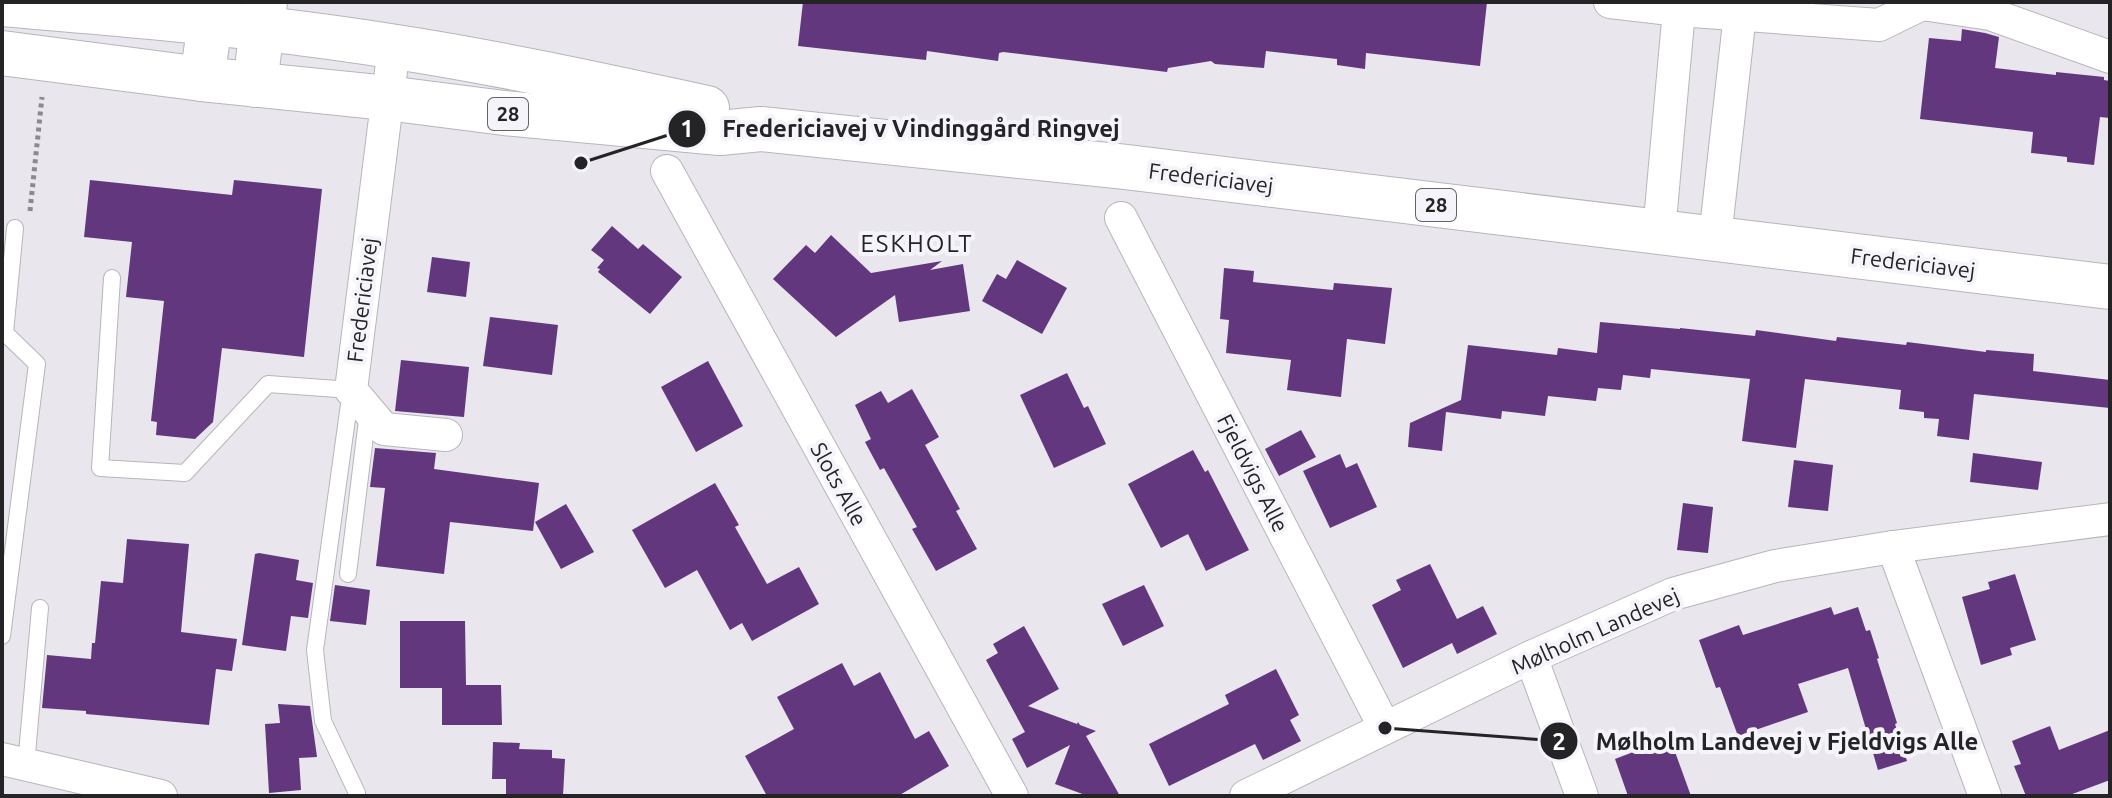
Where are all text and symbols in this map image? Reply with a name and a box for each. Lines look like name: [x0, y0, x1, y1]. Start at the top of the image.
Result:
road number: 28: [488, 98, 528, 130]
callout: Fredericiavej v Vindinggård Ringvej: [667, 105, 1136, 153]
text: 1: [680, 115, 694, 142]
text: Fredericiavej v Vindinggård Ringvej: [722, 115, 1120, 142]
street label: Fredericiavej: [1147, 157, 1275, 198]
road number: 28: [1416, 189, 1456, 221]
district label: ESKHOLT: [860, 230, 974, 257]
street label: Fredericiavej: [341, 236, 382, 364]
street label: Fredericiavej: [1849, 242, 1977, 283]
street label: Fjeldvigs Alle: [1213, 410, 1294, 536]
street label: Slots Alle: [806, 438, 873, 530]
street label: Mølholm Landevej: [1507, 582, 1683, 679]
callout: Mølholm Landevej v Fjeldvigs Alle: [1539, 717, 1994, 765]
text: 2: [1552, 728, 1566, 755]
text: Mølholm Landevej v Fjeldvigs Alle: [1596, 728, 1978, 755]

